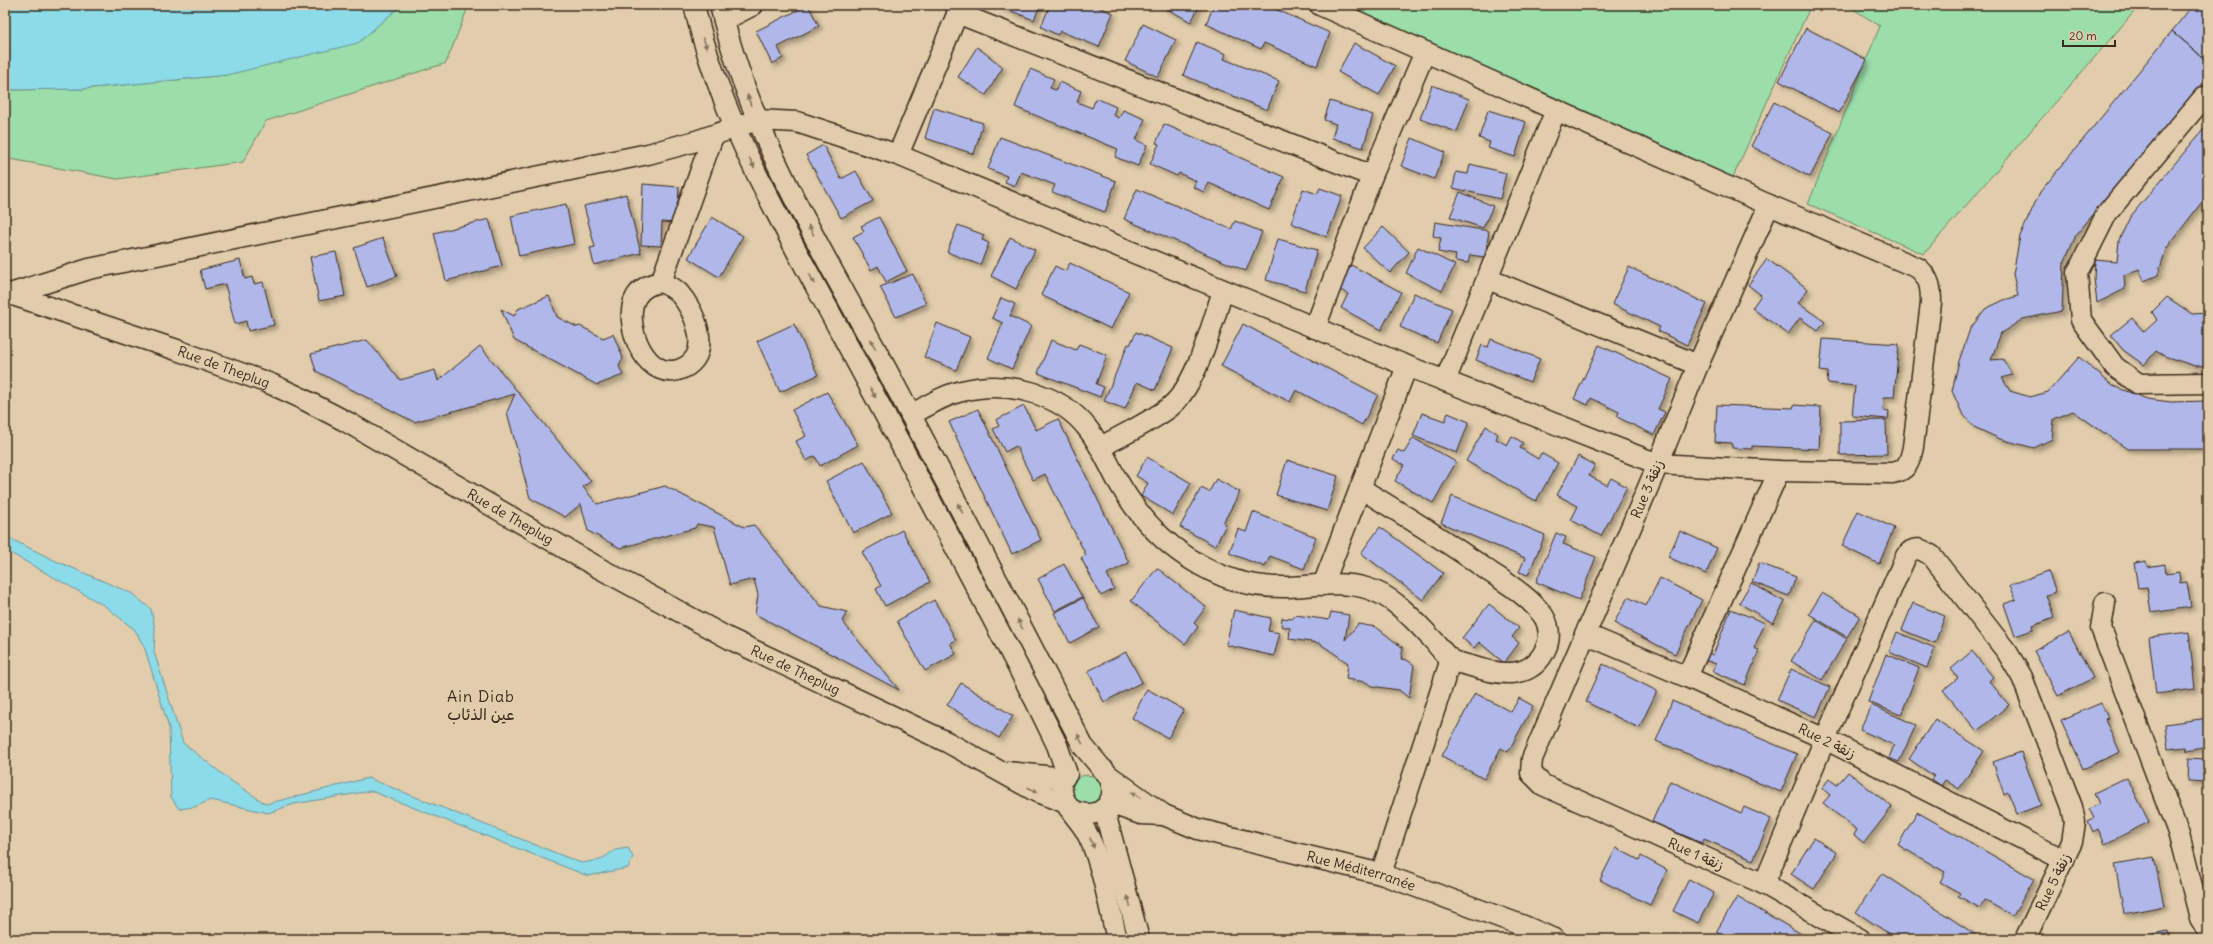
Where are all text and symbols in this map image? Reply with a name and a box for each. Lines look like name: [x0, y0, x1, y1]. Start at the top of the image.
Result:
scale bar: [2063, 22, 2115, 48]
text: 20 m: [2069, 28, 2097, 43]
one-way arrow: [702, 37, 708, 49]
one-way arrow: [746, 93, 752, 105]
one-way arrow: [749, 158, 755, 169]
one-way arrow: [808, 224, 815, 235]
one-way arrow: [809, 273, 815, 285]
one-way arrow: [870, 338, 876, 350]
street label: Rue de Theplug: [175, 342, 272, 392]
one-way arrow: [870, 387, 877, 399]
street label: Rue 3 زنقة: [1627, 457, 1667, 521]
street label: Rue de Theplug: [464, 485, 557, 549]
one-way arrow: [956, 503, 963, 514]
one-way arrow: [1016, 618, 1023, 629]
street label: Rue de Theplug: [748, 641, 843, 699]
district label: Ain Diab عين الذئاب: [447, 686, 515, 724]
street label: Rue 2 زنقة: [1795, 719, 1859, 763]
one-way arrow: [1076, 733, 1083, 745]
one-way arrow: [1028, 786, 1039, 793]
one-way arrow: [1130, 791, 1142, 798]
street label: Rue 1 زنقة: [1665, 834, 1727, 874]
one-way arrow: [1089, 838, 1095, 850]
street label: Rue Méditerranée: [1305, 847, 1418, 895]
street label: Rue 5 زنقة: [2031, 850, 2075, 914]
one-way arrow: [1126, 895, 1132, 907]

